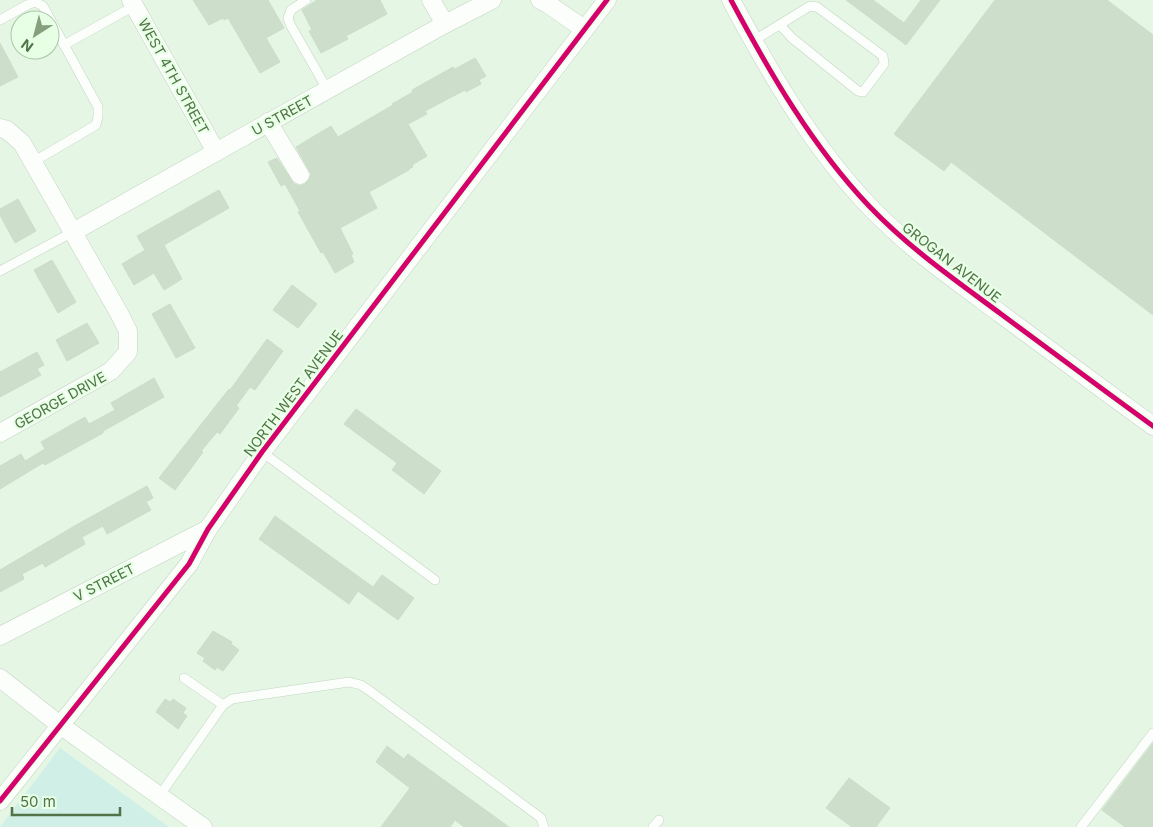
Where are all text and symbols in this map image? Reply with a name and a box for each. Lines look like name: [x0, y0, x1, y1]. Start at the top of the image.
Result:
north arrow: [10, 10, 60, 60]
street label: WEST 4TH STREET: [135, 15, 213, 137]
text: N: [18, 36, 36, 56]
street label: U STREET: [248, 91, 316, 139]
street label: GROGAN AVENUE: [899, 218, 1005, 306]
street label: NORTH WEST AVENUE: [240, 326, 346, 460]
street label: GEORGE DRIVE: [11, 368, 109, 432]
street label: V STREET: [71, 559, 137, 605]
scale bar: [12, 784, 120, 816]
text: 50 m: [20, 792, 56, 811]

